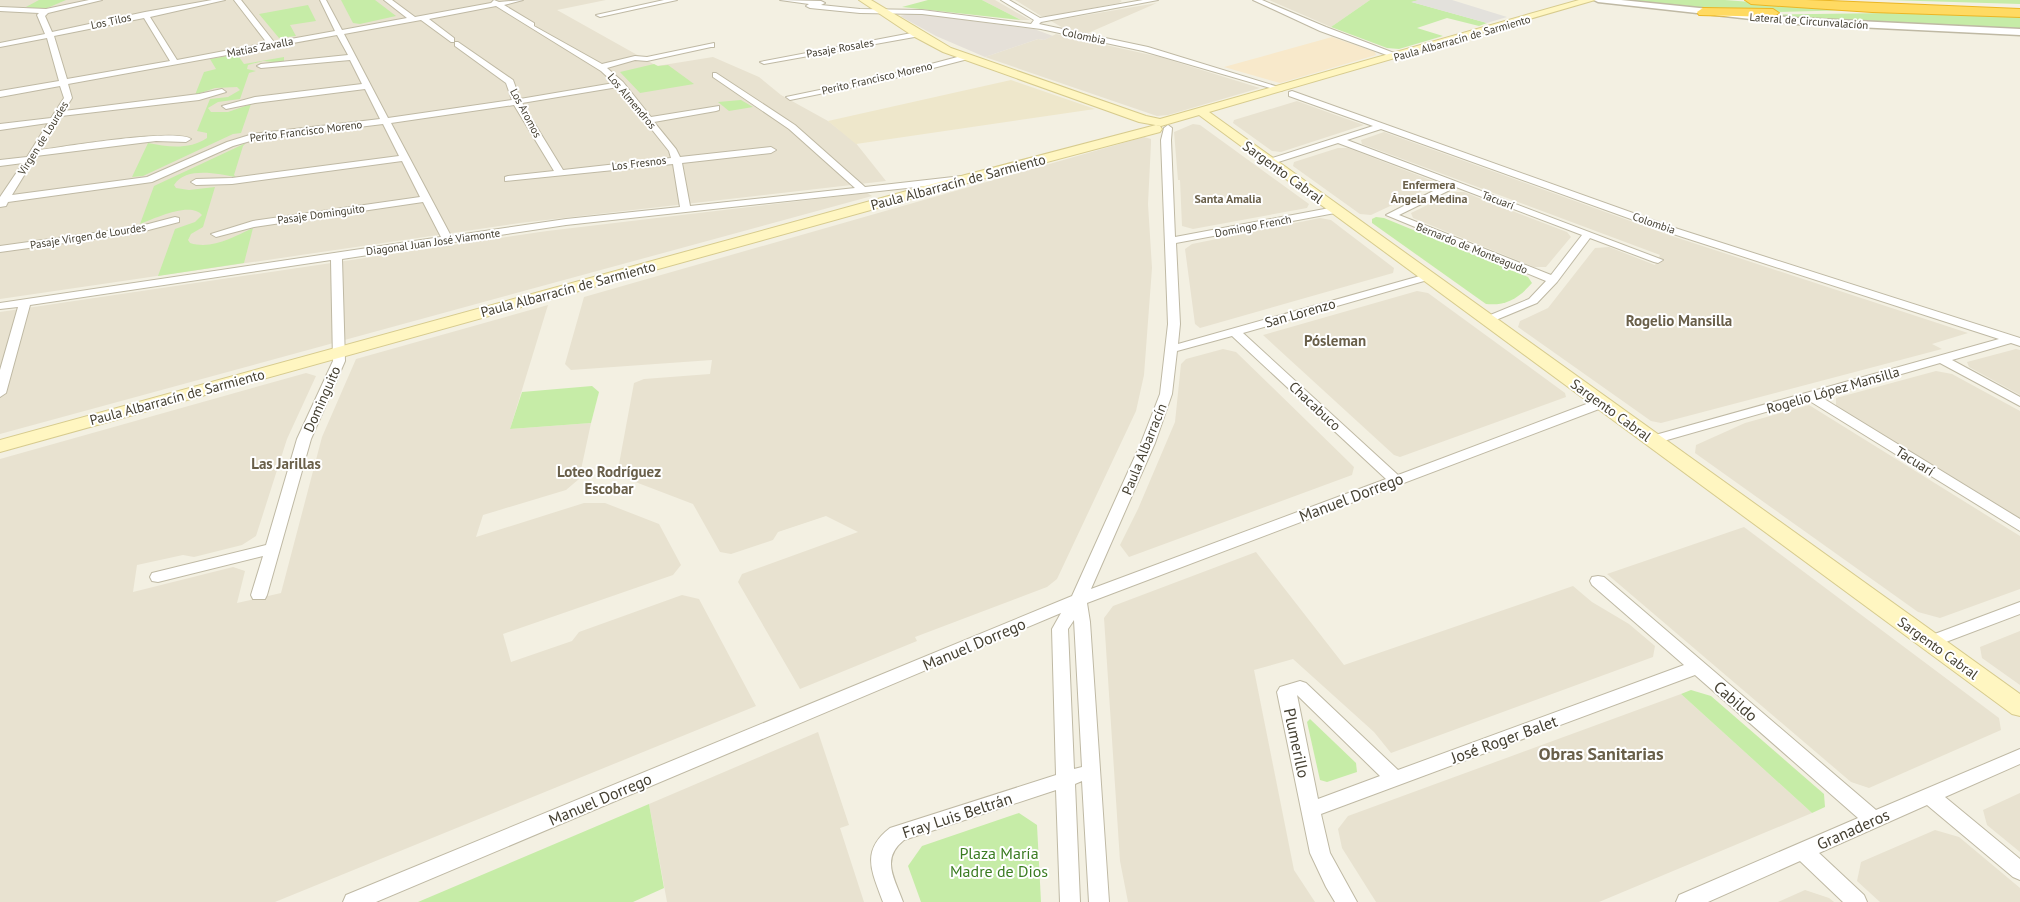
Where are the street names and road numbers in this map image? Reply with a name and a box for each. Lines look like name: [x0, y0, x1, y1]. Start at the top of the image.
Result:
street label: Los Tilos: [90, 10, 133, 32]
street label: Lateral de Circunvalación: [1749, 10, 1869, 32]
street label: Paula Albarracín de Sarmiento: [1392, 12, 1532, 64]
street label: Colombia: [1061, 25, 1107, 47]
street label: Matías Zavalla: [226, 34, 294, 60]
street label: Pasaje Rosales: [805, 35, 875, 61]
street label: Perito Francisco Moreno: [820, 58, 934, 98]
street label: Los Almendros: [605, 70, 660, 132]
street label: Los Aromos: [507, 86, 545, 140]
street label: Virgen de Lourdes: [14, 98, 72, 178]
street label: Perito Francisco Moreno: [249, 117, 363, 145]
street label: Sargento Cabral: [1239, 137, 1327, 207]
street label: Paula Albarracín de Sarmiento: [869, 150, 1047, 214]
street label: Los Fresnos: [611, 153, 667, 173]
street label: Tacuarí: [1480, 187, 1516, 213]
street label: Pasaje Dominguito: [276, 201, 366, 227]
street label: Colombia: [1631, 209, 1677, 237]
street label: Domingo French: [1214, 212, 1292, 240]
street label: Bernardo de Monteagudo: [1414, 219, 1530, 277]
street label: Pasaje Virgen de Lourdes: [29, 220, 147, 252]
street label: Diagonal Juan José Viamonte: [365, 226, 501, 258]
street label: Paula Albarracín de Sarmiento: [479, 257, 657, 321]
street label: San Lorenzo: [1263, 294, 1337, 332]
street label: Rogelio López Mansilla: [1765, 362, 1902, 418]
street label: Dominguito: [299, 363, 345, 435]
street label: Paula Albarracín de Sarmiento: [88, 365, 266, 429]
street label: Sargento Cabral: [1567, 375, 1655, 445]
street label: Chacabuco: [1285, 377, 1345, 435]
street label: Paula Albarracín: [1117, 401, 1171, 497]
street label: Tacuarí: [1892, 442, 1938, 480]
street label: Manuel Dorrego: [1296, 468, 1406, 526]
street label: Manuel Dorrego: [919, 613, 1029, 675]
street label: Sargento Cabral: [1894, 613, 1982, 683]
street label: Cabildo: [1710, 677, 1762, 725]
street label: Plumerillo: [1280, 706, 1314, 780]
street label: José Roger Balet: [1447, 710, 1560, 768]
street label: Manuel Dorrego: [545, 768, 655, 830]
street label: Fray Luis Beltrán: [900, 788, 1014, 842]
street label: Granaderos: [1814, 804, 1893, 854]

